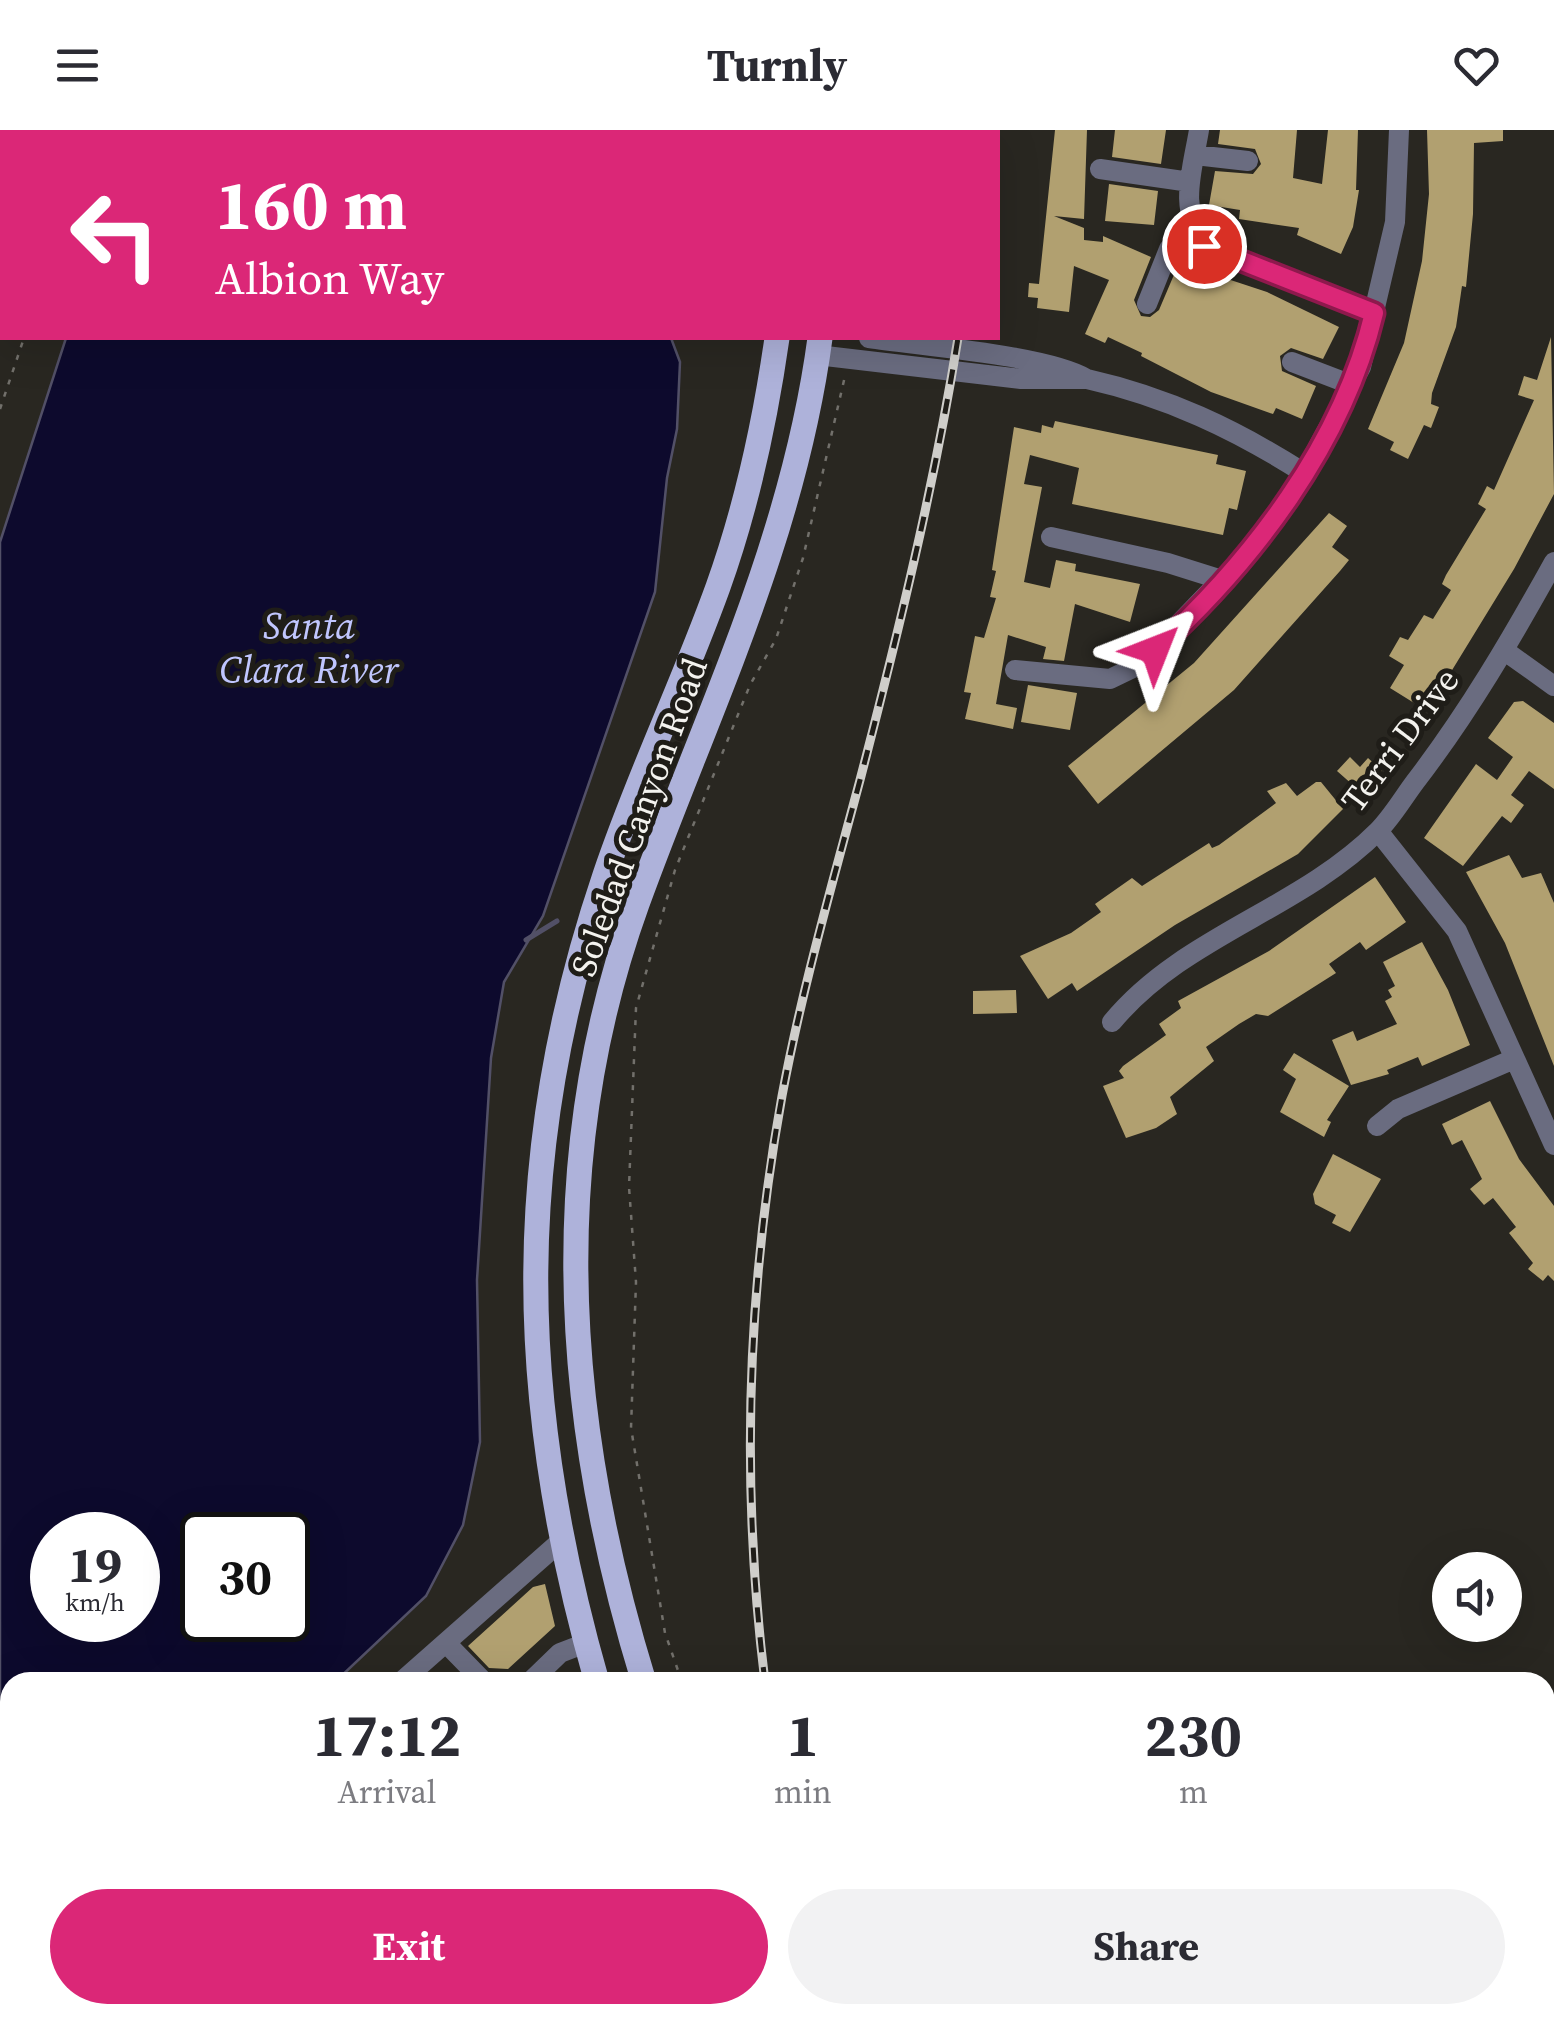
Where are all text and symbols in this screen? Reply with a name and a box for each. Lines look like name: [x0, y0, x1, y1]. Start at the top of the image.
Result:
text: Turnly: [707, 34, 847, 96]
icon: menu: [50, 38, 105, 93]
icon: heart: [1449, 38, 1504, 93]
text: 160 m: [215, 156, 407, 252]
icon: left: [50, 170, 180, 300]
pin: [1162, 204, 1247, 289]
icon: arrive: [1177, 219, 1232, 274]
text: Albion Way: [215, 247, 444, 309]
position arrow: [1103, 598, 1207, 702]
water label: Santa Clara River: [219, 600, 400, 696]
street label: Soledad Canyon Road: [559, 651, 719, 983]
street label: Terri Drive: [1330, 658, 1470, 822]
speed limit sign: 30: [180, 1512, 310, 1642]
text: 19: [68, 1530, 122, 1599]
map controls: [1432, 1552, 1522, 1642]
button: sound: [1432, 1552, 1522, 1642]
text: km/h: [65, 1585, 125, 1619]
text: 17:12: [313, 1694, 461, 1776]
text: 1: [786, 1694, 819, 1776]
text: 230: [1145, 1694, 1242, 1776]
text: Arrival: [338, 1770, 436, 1814]
text: min: [774, 1770, 832, 1814]
text: m: [1179, 1770, 1208, 1814]
button: Exit: [50, 1889, 768, 2004]
button: Share: [788, 1889, 1505, 2004]

